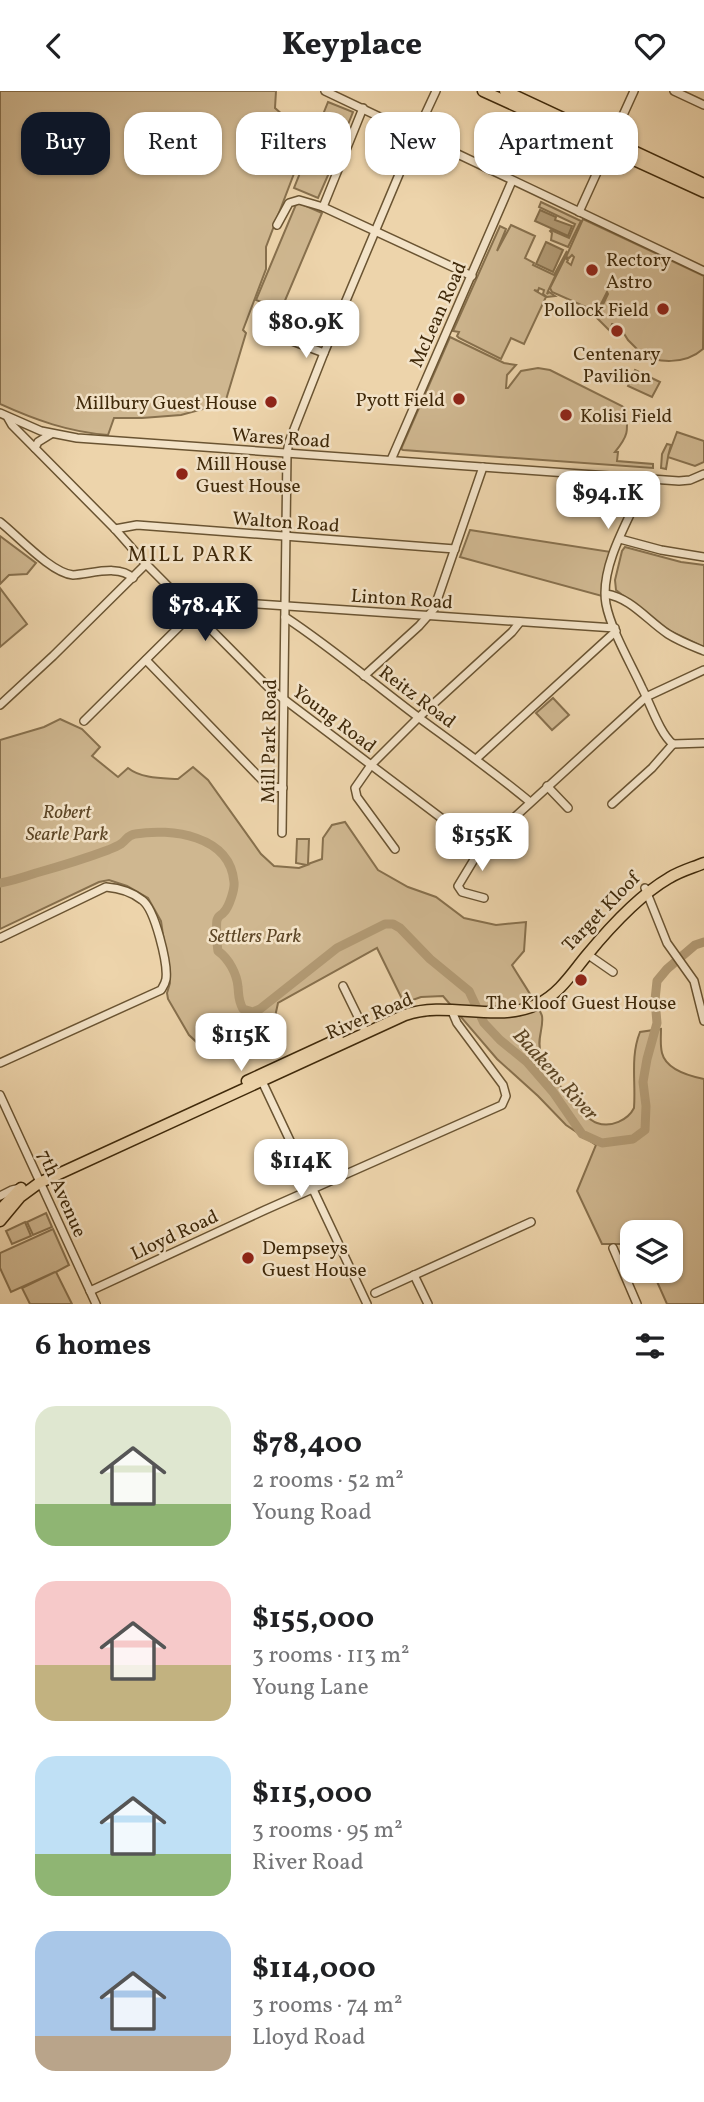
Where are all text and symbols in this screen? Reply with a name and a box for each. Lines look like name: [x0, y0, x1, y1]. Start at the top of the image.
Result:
text: Keyplace: [282, 24, 422, 68]
icon: back: [35, 27, 73, 65]
icon: heart: [631, 27, 669, 65]
chip: Buy: [21, 112, 110, 175]
chip: Rent: [124, 112, 222, 175]
chip: Filters: [236, 112, 351, 175]
chip: New: [365, 112, 460, 175]
chip: Apartment: [474, 112, 638, 175]
place label: Rectory Astro: [606, 248, 671, 296]
street label: McLean Road: [404, 258, 474, 372]
marker: Rectory Astro: [584, 262, 600, 278]
place label: Pollock Field: [544, 298, 649, 324]
pin: $80.9K: [249, 301, 363, 360]
marker: Pollock Field: [655, 301, 671, 317]
text: $80.9K: [268, 307, 344, 339]
marker: Centenary Pavilion: [609, 323, 625, 339]
place label: Centenary Pavilion: [573, 342, 661, 390]
place label: Pyott Field: [356, 388, 445, 414]
place label: Millbury Guest House: [75, 391, 257, 417]
marker: Pyott Field: [451, 391, 467, 407]
marker: Millbury Guest House: [263, 394, 279, 410]
place label: Kolisi Field: [580, 404, 672, 430]
marker: Kolisi Field: [558, 407, 574, 423]
street label: Wares Road: [231, 423, 331, 455]
place label: Mill House Guest House: [196, 452, 300, 500]
marker: Mill House Guest House: [174, 466, 190, 482]
pin: $94.1K: [551, 471, 665, 531]
text: $94.1K: [572, 478, 644, 510]
street label: Walton Road: [231, 506, 340, 540]
district label: MILL PARK: [127, 541, 255, 570]
pin: $78.4K: [148, 583, 262, 643]
street label: Linton Road: [350, 583, 454, 617]
text: $78.4K: [169, 590, 241, 622]
street label: Reitz Road: [373, 660, 461, 735]
street label: Mill Park Road: [256, 679, 284, 803]
street label: Young Road: [287, 679, 381, 760]
park label: Robert Searle Park: [26, 800, 108, 848]
pin: $155K: [433, 813, 531, 873]
text: $155K: [452, 820, 512, 852]
street label: Target Kloof: [557, 866, 647, 958]
park label: Settlers Park: [209, 924, 301, 950]
marker: The Kloof Guest House: [573, 972, 589, 988]
street label: River Road: [322, 987, 417, 1047]
place label: The Kloof Guest House: [486, 991, 676, 1017]
pin: $115K: [192, 1013, 290, 1073]
text: $115K: [211, 1020, 271, 1052]
water label: Baakens River: [505, 1022, 604, 1128]
pin: $114K: [252, 1139, 350, 1199]
street label: 7th Avenue: [30, 1146, 92, 1242]
text: $114K: [270, 1146, 332, 1178]
street label: Lloyd Road: [127, 1204, 223, 1267]
map controls: [620, 1220, 683, 1283]
button: layers: [620, 1220, 683, 1283]
place label: Dempseys Guest House: [262, 1236, 366, 1284]
marker: Dempseys Guest House: [240, 1250, 256, 1266]
text: 6 homes: [35, 1325, 151, 1367]
icon: filters: [631, 1327, 669, 1365]
text: $78,400: [252, 1423, 362, 1465]
icon: home: [91, 1434, 175, 1518]
text: 2 rooms · 52 m²: [252, 1465, 404, 1497]
text: Young Road: [252, 1497, 372, 1529]
text: $155,000: [252, 1598, 374, 1640]
icon: home: [91, 1609, 175, 1693]
text: 3 rooms · 113 m²: [252, 1640, 410, 1672]
text: Young Lane: [252, 1672, 369, 1704]
text: $115,000: [252, 1773, 372, 1815]
icon: home: [91, 1784, 175, 1868]
text: 3 rooms · 95 m²: [252, 1815, 403, 1847]
text: River Road: [252, 1847, 364, 1879]
text: $114,000: [252, 1948, 376, 1990]
icon: home: [91, 1959, 175, 2043]
text: 3 rooms · 74 m²: [252, 1990, 402, 2022]
text: Lloyd Road: [252, 2022, 365, 2054]

